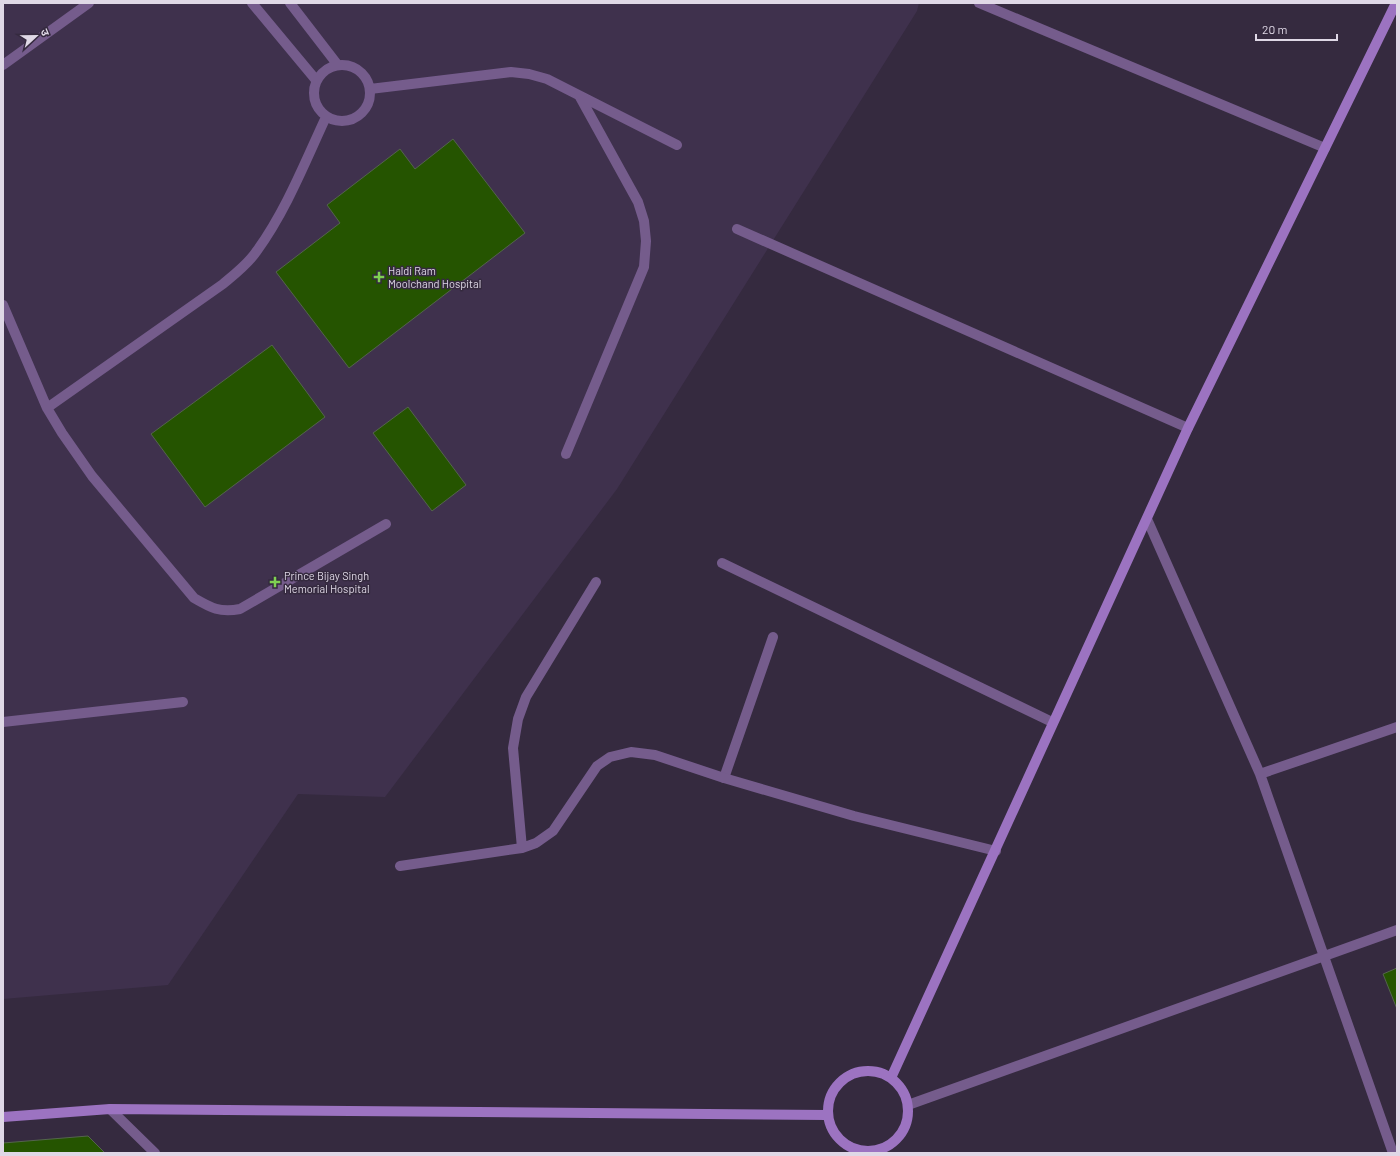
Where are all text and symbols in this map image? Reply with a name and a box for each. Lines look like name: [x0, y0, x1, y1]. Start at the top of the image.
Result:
north arrow: [16, 16, 56, 56]
scale bar: [1256, 16, 1337, 42]
text: 20 m: [1262, 22, 1288, 36]
text: उ: [39, 27, 53, 38]
place label: Haldi Ram Moolchand Hospital: [388, 264, 481, 290]
marker: Haldi Ram Moolchand Hospital: [373, 271, 385, 283]
place label: Prince Bijay Singh Memorial Hospital: [284, 569, 369, 595]
marker: Prince Bijay Singh Memorial Hospital: [269, 576, 281, 588]

